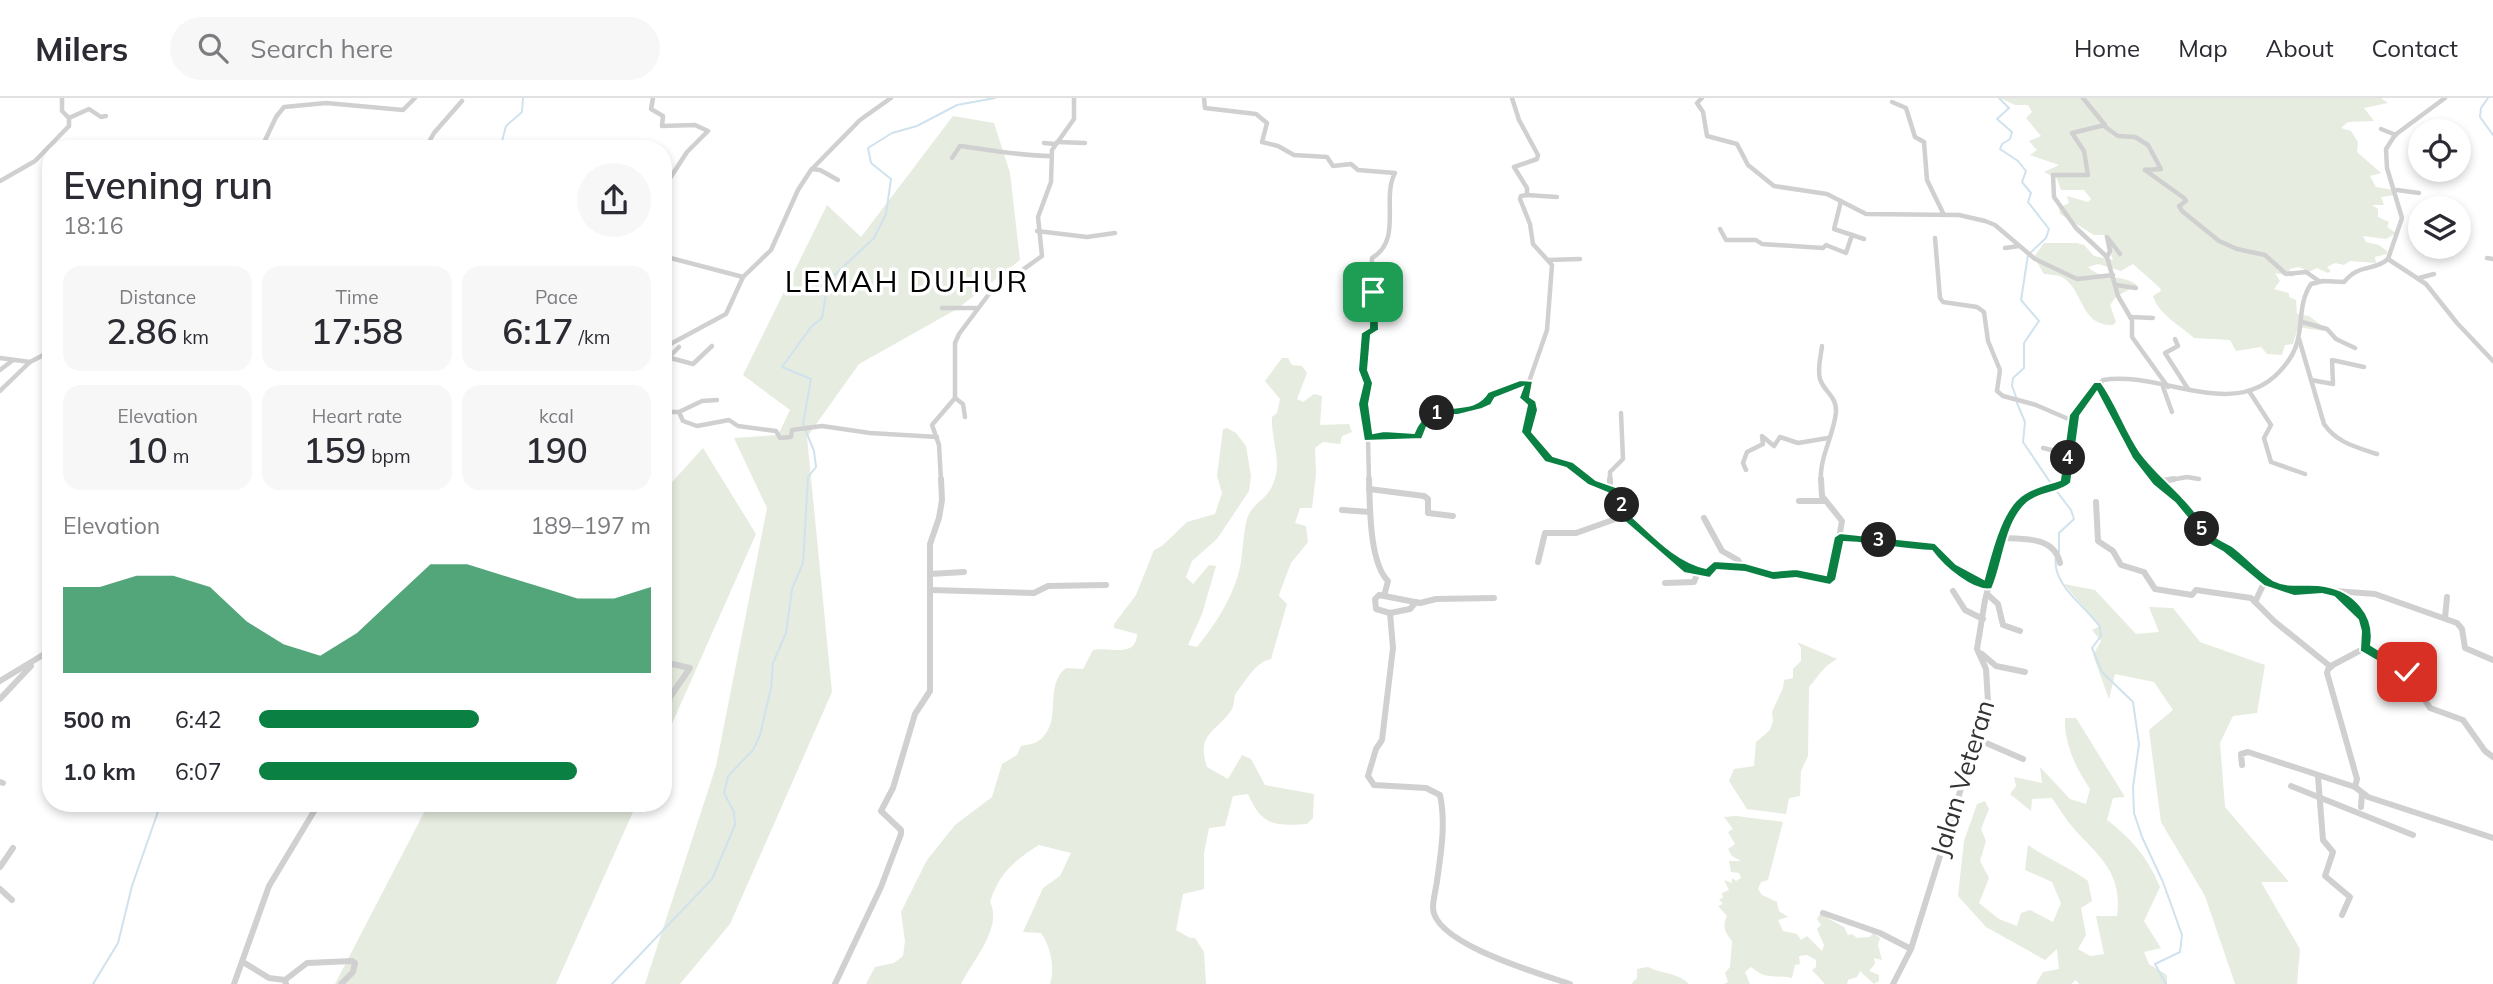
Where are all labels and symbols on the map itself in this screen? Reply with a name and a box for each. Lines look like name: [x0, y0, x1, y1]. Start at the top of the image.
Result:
district label: LEMAH DUHUR: [785, 262, 1029, 300]
pin: [1343, 262, 1403, 322]
pin: 1: [1420, 396, 1454, 430]
pin: 4: [2050, 440, 2086, 476]
pin: 2: [1604, 488, 1640, 522]
pin: 5: [2184, 512, 2220, 546]
pin: 3: [1862, 522, 1896, 558]
pin: [2377, 642, 2437, 702]
street label: Jalan Veteran: [1923, 696, 2001, 860]

